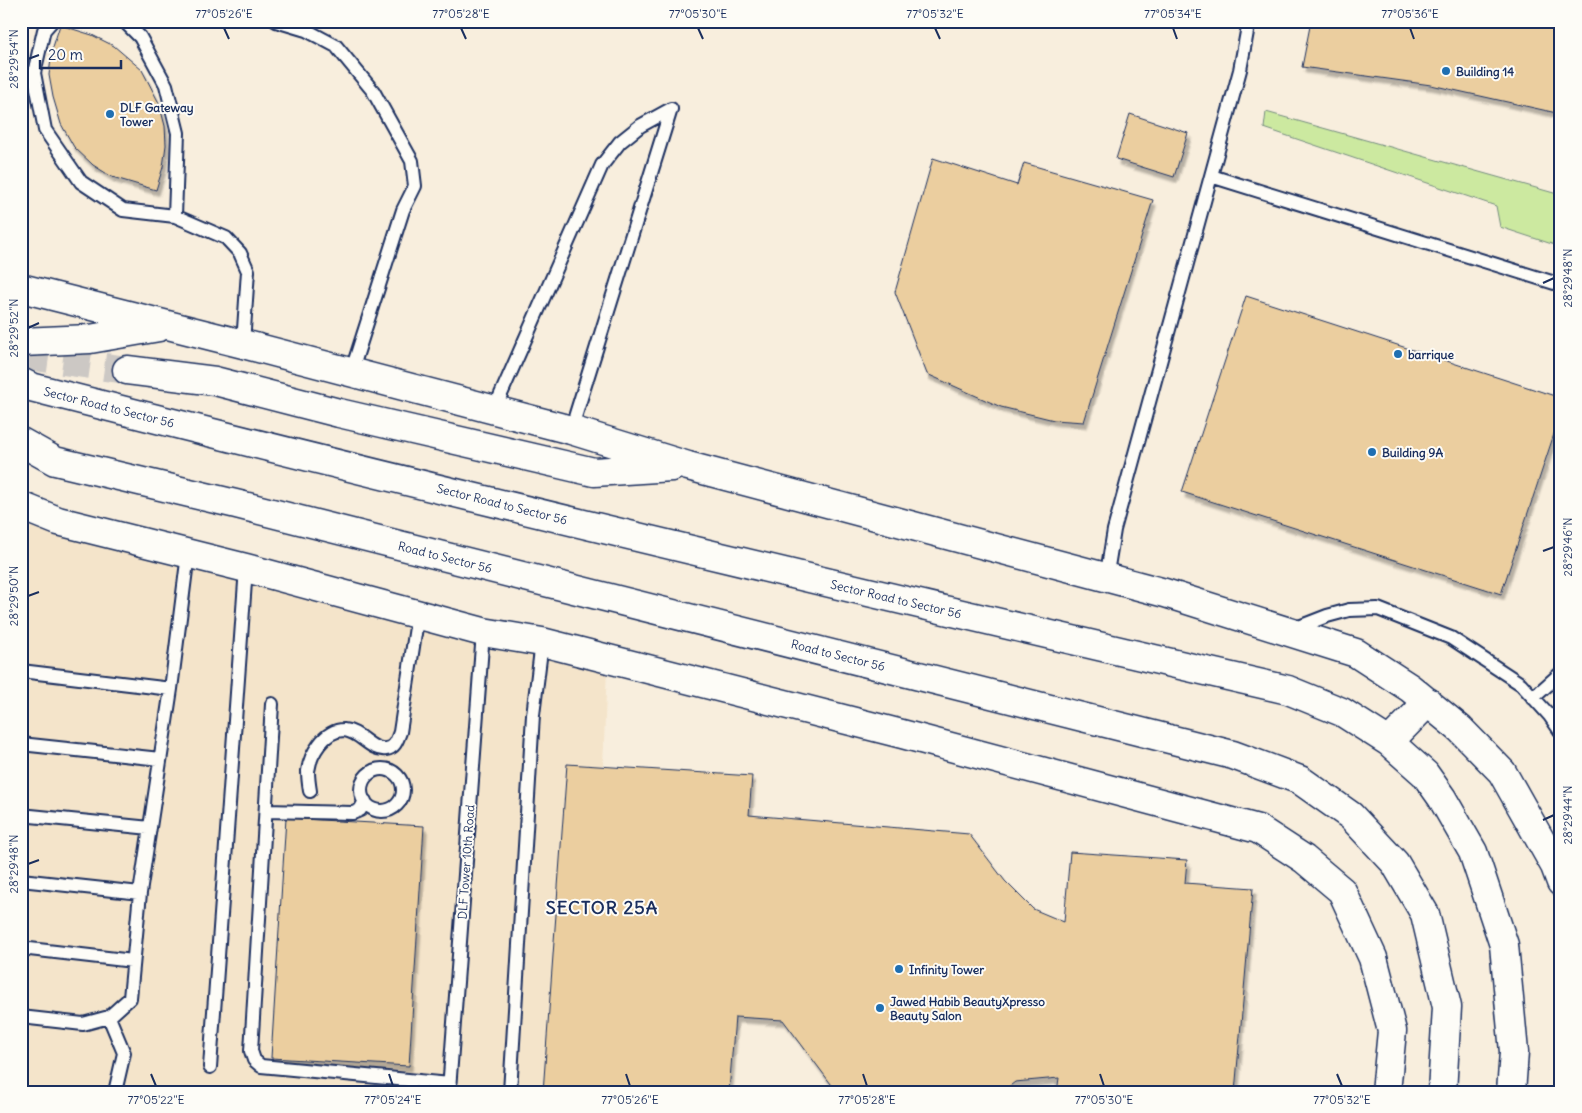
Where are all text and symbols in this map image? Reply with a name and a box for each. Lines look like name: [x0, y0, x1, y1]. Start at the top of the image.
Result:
text: 77°05'26"E: [195, 6, 253, 21]
text: 77°05'28"E: [432, 6, 490, 21]
text: 77°05'30"E: [669, 6, 727, 21]
text: 77°05'32"E: [906, 6, 964, 21]
text: 77°05'34"E: [1144, 6, 1202, 21]
text: 77°05'36"E: [1381, 6, 1439, 21]
text: 28°29'54"N: [6, 29, 21, 89]
scale bar: [40, 38, 121, 70]
text: 20 m: [48, 45, 83, 64]
place label: Building 14: [1456, 64, 1514, 80]
marker: Building 14: [1440, 65, 1452, 77]
place label: DLF Gateway Tower: [120, 100, 194, 129]
marker: DLF Gateway Tower: [104, 108, 116, 120]
text: 28°29'48"N: [1560, 248, 1575, 308]
text: 28°29'52"N: [6, 298, 21, 358]
place label: barrique: [1408, 347, 1455, 363]
marker: barrique: [1392, 348, 1404, 360]
street label: Sector Road to Sector 56: [42, 384, 176, 431]
place label: Building 9A: [1382, 445, 1443, 461]
marker: Building 9A: [1366, 446, 1378, 458]
street label: Sector Road to Sector 56: [435, 481, 569, 528]
text: 28°29'46"N: [1560, 517, 1575, 577]
street label: Road to Sector 56: [396, 538, 494, 576]
text: 28°29'50"N: [6, 566, 21, 626]
street label: Sector Road to Sector 56: [829, 577, 963, 621]
street label: Road to Sector 56: [789, 636, 887, 674]
text: 28°29'44"N: [1560, 785, 1575, 845]
street label: DLF Tower 10th Road: [455, 804, 477, 920]
text: 28°29'48"N: [6, 834, 21, 894]
district label: SECTOR 25A: [546, 896, 658, 919]
place label: Infinity Tower: [909, 962, 984, 978]
marker: Infinity Tower: [893, 963, 905, 975]
place label: Jawed Habib BeautyXpresso Beauty Salon: [890, 994, 1045, 1024]
marker: Jawed Habib BeautyXpresso Beauty Salon: [874, 1002, 886, 1014]
text: 77°05'22"E: [127, 1092, 185, 1107]
text: 77°05'24"E: [364, 1092, 422, 1107]
text: 77°05'26"E: [601, 1092, 659, 1107]
text: 77°05'28"E: [838, 1092, 896, 1107]
text: 77°05'30"E: [1075, 1092, 1133, 1107]
text: 77°05'32"E: [1313, 1092, 1371, 1107]

